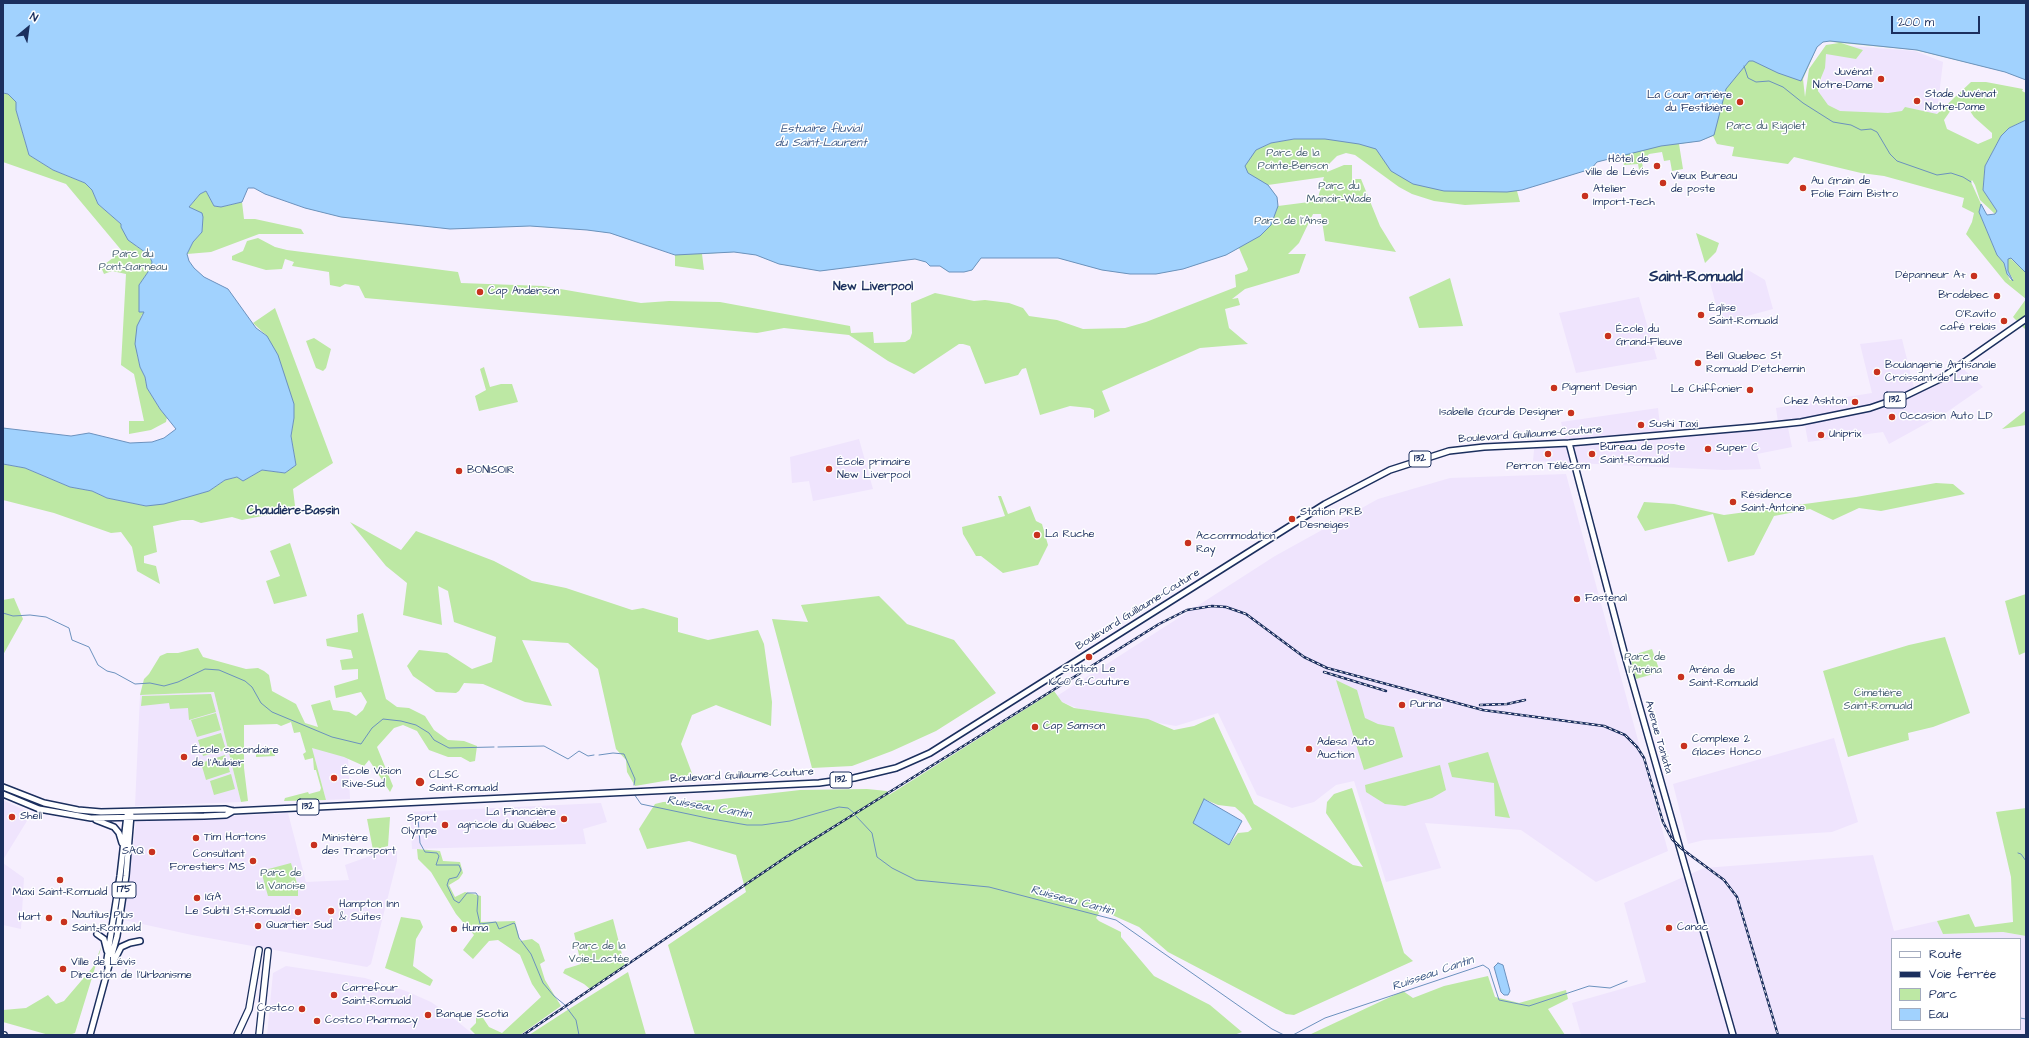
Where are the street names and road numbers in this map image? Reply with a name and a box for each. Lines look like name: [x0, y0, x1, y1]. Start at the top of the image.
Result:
road number: 132: [1884, 392, 1906, 408]
street label: Boulevard Guillaume-Couture: [1458, 423, 1602, 447]
road number: 132: [1409, 451, 1431, 467]
street label: Boulevard Guillaume-Couture: [1074, 566, 1202, 654]
street label: Avenue Taniata: [1641, 699, 1675, 775]
street label: Boulevard Guillaume-Couture: [670, 766, 814, 786]
road number: 132: [830, 772, 852, 788]
road number: 132: [297, 799, 319, 815]
road number: 175: [112, 882, 136, 898]

